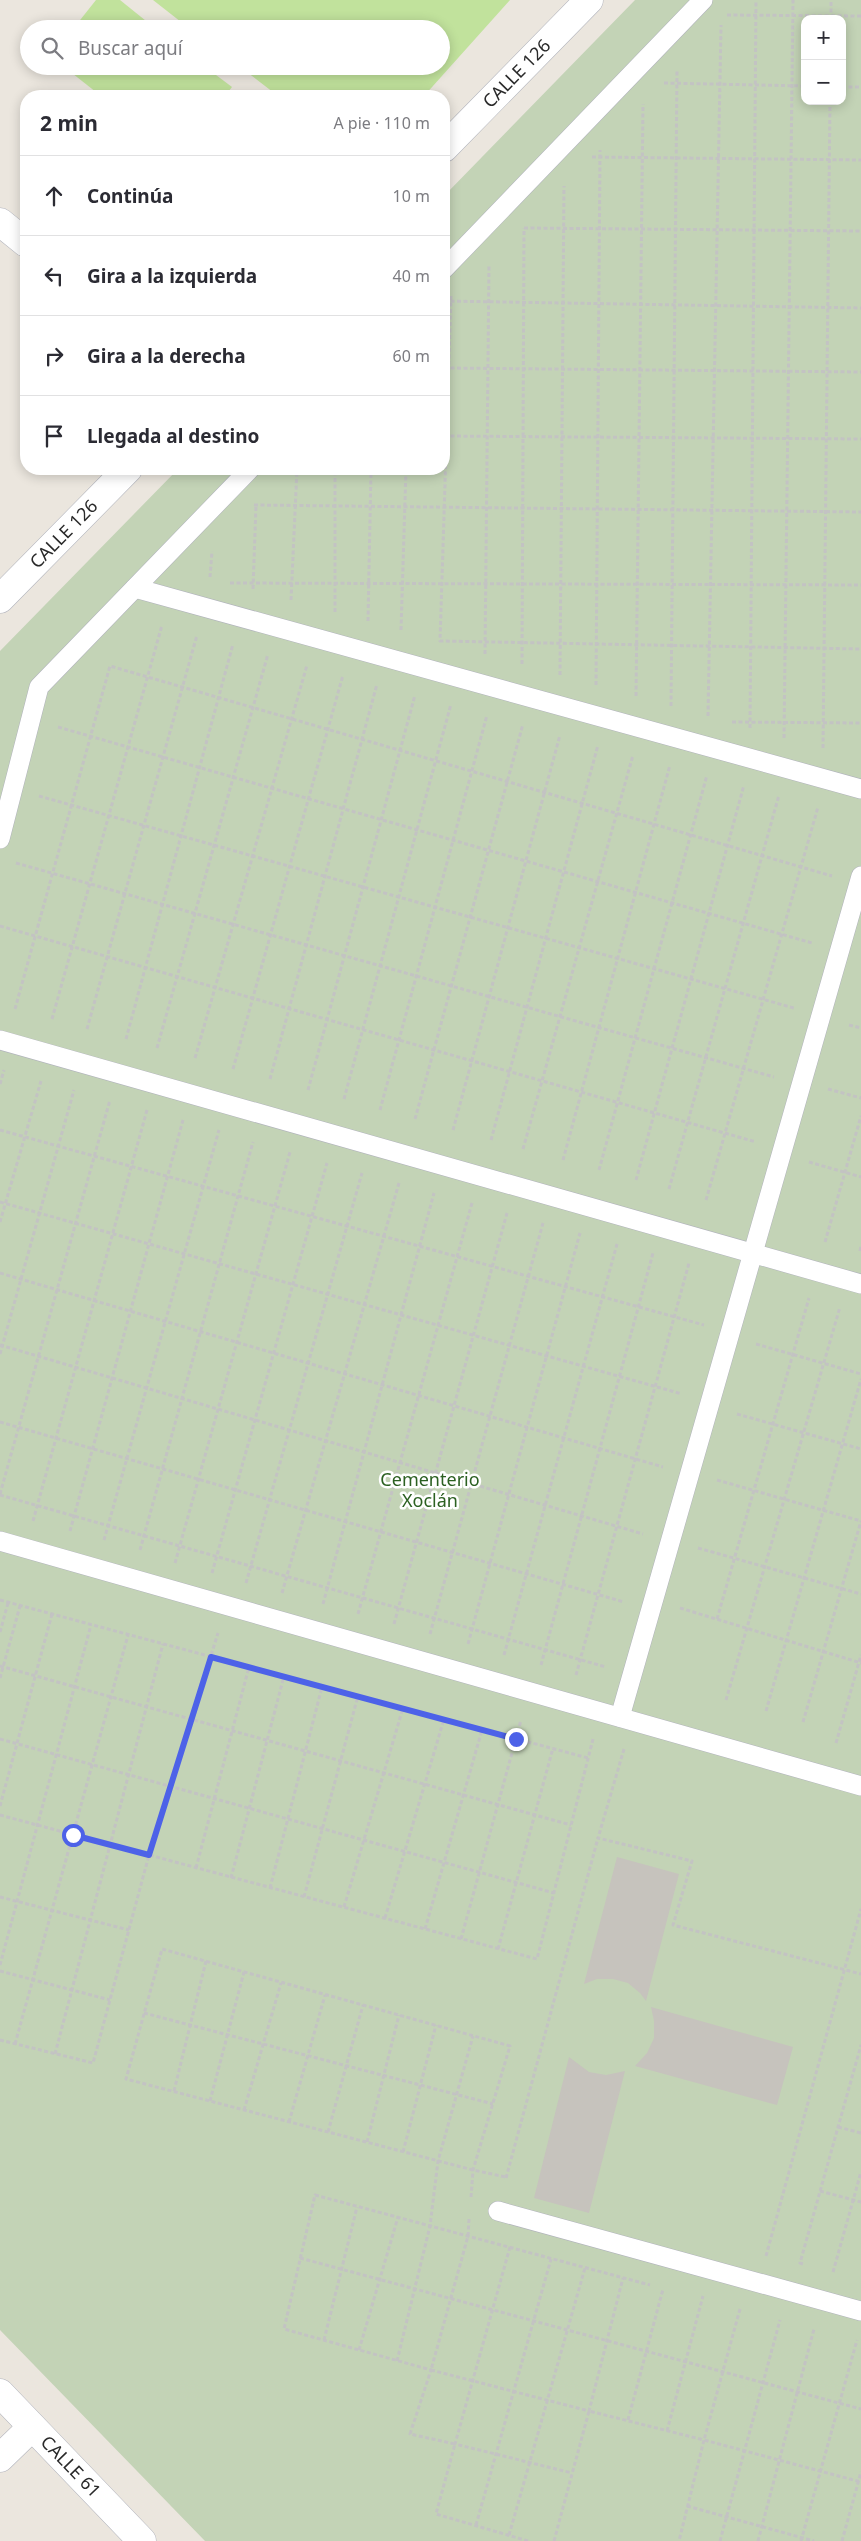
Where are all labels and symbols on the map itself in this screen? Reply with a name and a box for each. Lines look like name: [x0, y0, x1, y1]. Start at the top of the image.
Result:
street label: CALLE 126: [477, 33, 555, 113]
street label: CALLE 126: [24, 494, 102, 573]
park label: Cementerio Xoclán: [380, 1467, 480, 1512]
route end: [505, 1728, 528, 1751]
route start: [62, 1824, 85, 1847]
street label: CALLE 61: [36, 2430, 107, 2502]

